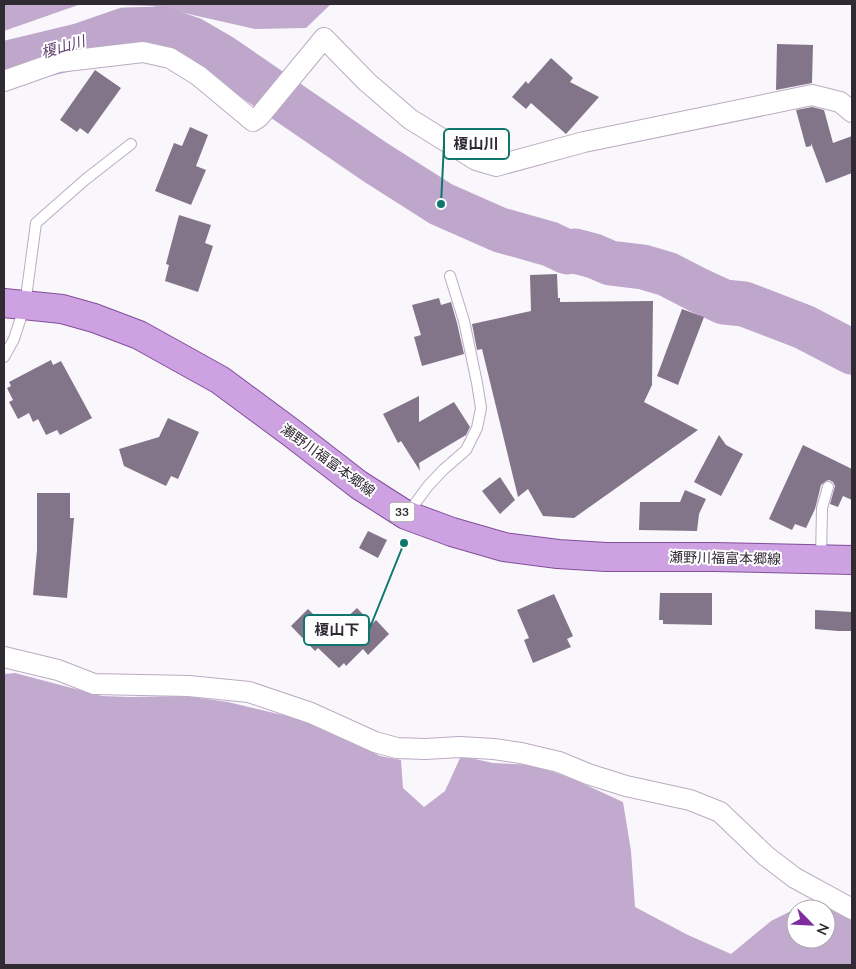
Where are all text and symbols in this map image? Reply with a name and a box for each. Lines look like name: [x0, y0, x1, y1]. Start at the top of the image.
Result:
water label: 榎山川: [39, 31, 89, 61]
callout: 榎山川: [444, 129, 509, 159]
text: 榎山川: [453, 134, 499, 152]
street label: 瀬野川福富本郷線: [278, 420, 379, 499]
road number: 33: [390, 502, 414, 522]
street label: 瀬野川福富本郷線: [669, 548, 781, 567]
callout: 榎山下: [304, 615, 369, 645]
text: 榎山下: [314, 620, 360, 638]
north arrow: [786, 899, 836, 949]
text: N: [813, 921, 833, 938]

